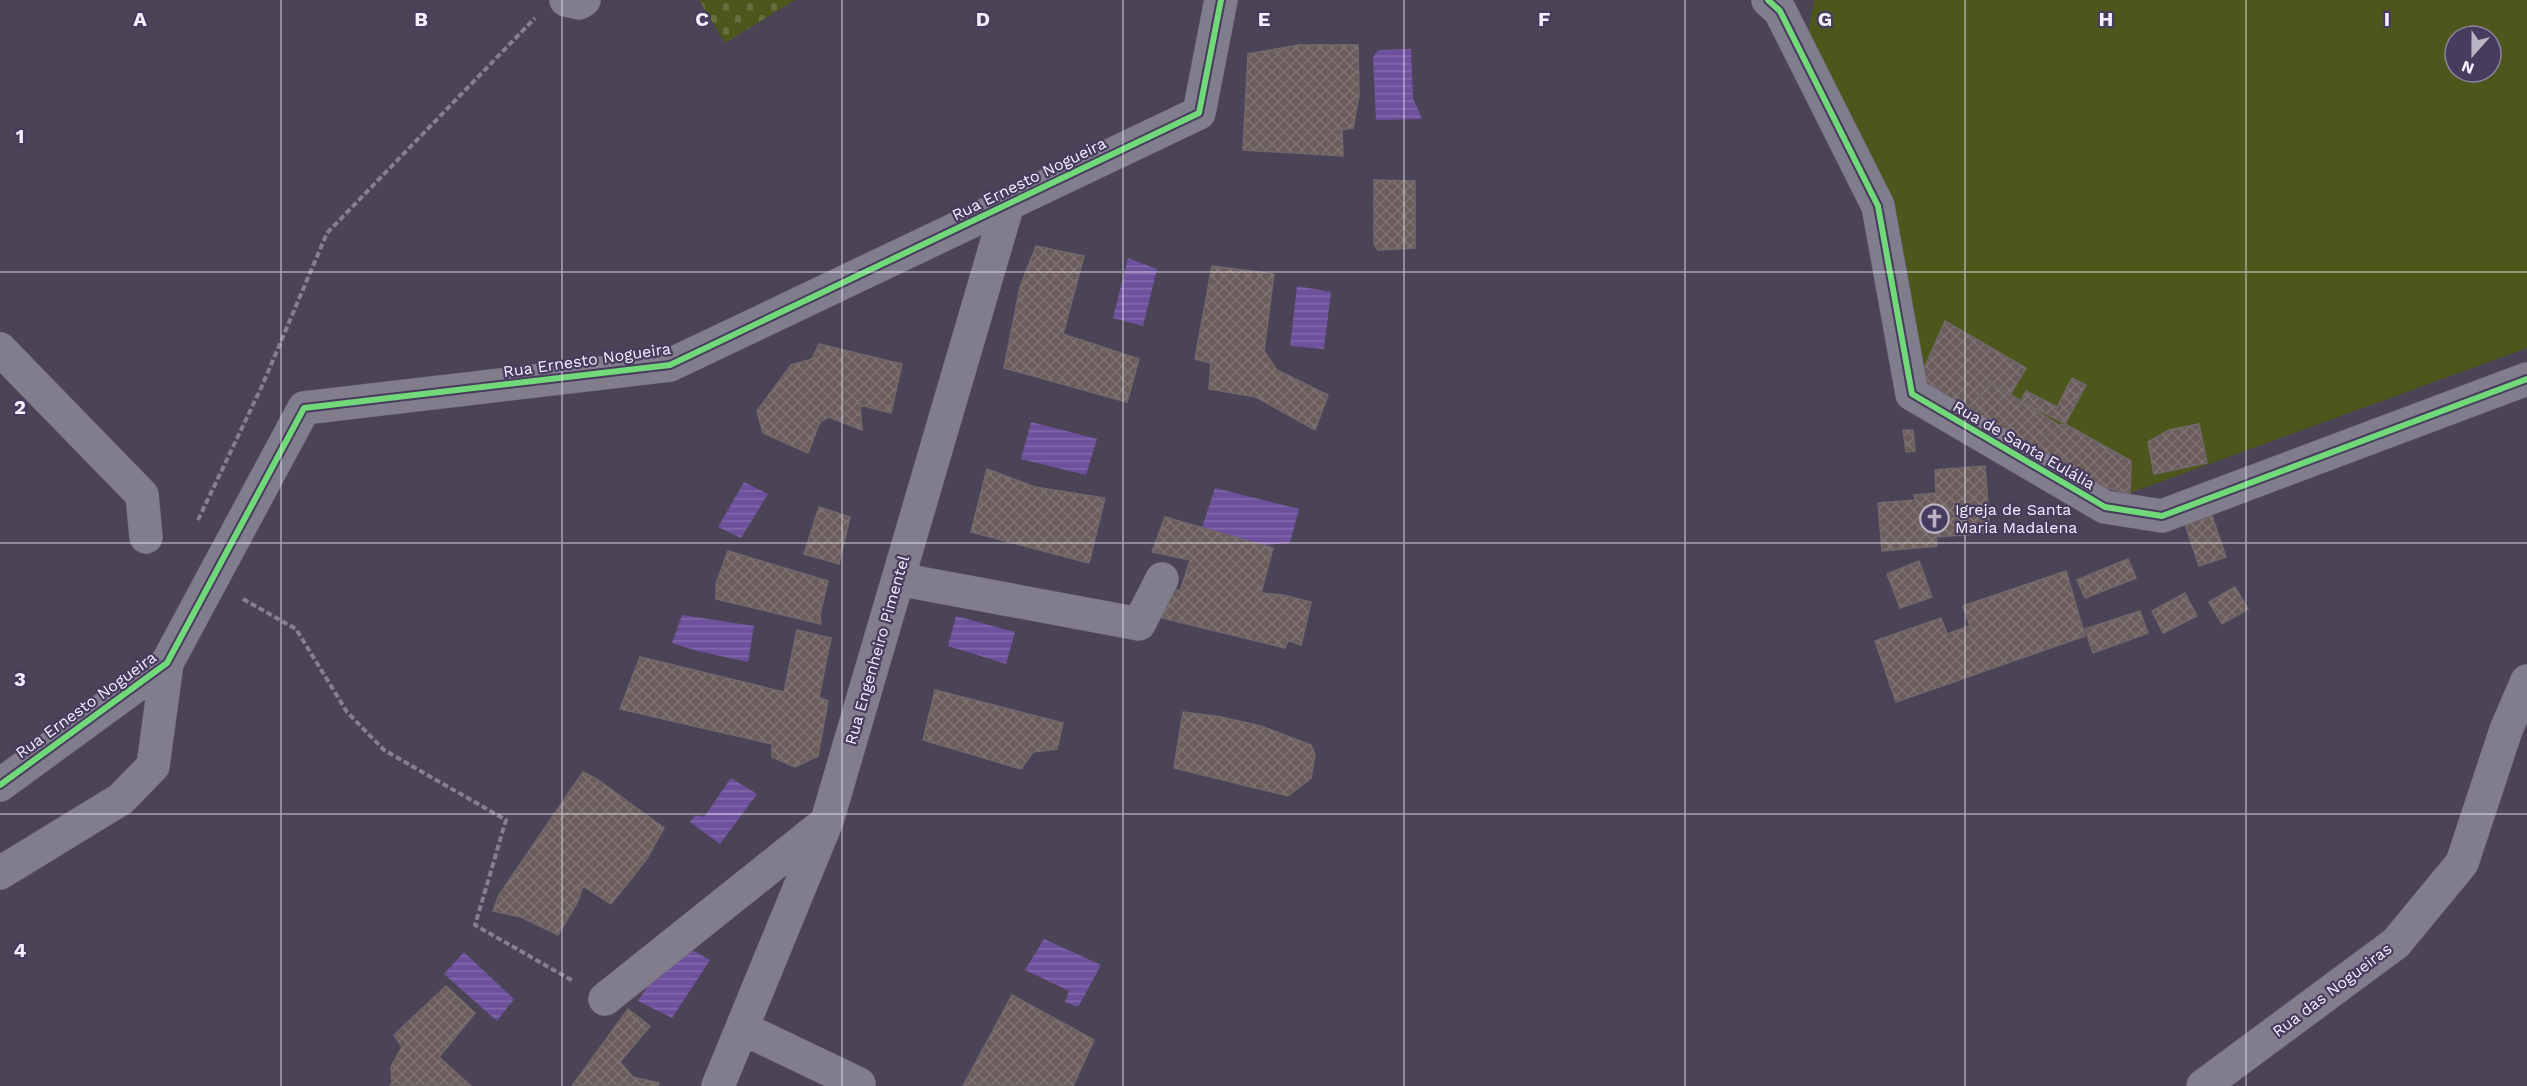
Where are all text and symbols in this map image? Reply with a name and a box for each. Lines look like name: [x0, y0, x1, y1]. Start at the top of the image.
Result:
text: A: [133, 7, 147, 31]
text: B: [414, 7, 428, 31]
text: C: [695, 7, 709, 31]
text: D: [976, 7, 990, 31]
text: E: [1258, 7, 1270, 31]
text: F: [1538, 7, 1550, 31]
text: G: [1818, 7, 1832, 31]
text: H: [2099, 7, 2113, 31]
text: I: [2384, 7, 2390, 31]
north arrow: [2443, 24, 2503, 84]
text: N: [2459, 57, 2477, 79]
text: 1: [16, 124, 24, 148]
street label: Rua Ernesto Nogueira: [949, 133, 1109, 225]
street label: Rua Ernesto Nogueira: [502, 339, 672, 381]
text: 2: [14, 395, 26, 419]
street label: Rua de Santa Eulália: [1950, 397, 2098, 493]
place label: Igreja de Santa Maria Madalena: [1955, 500, 2077, 537]
church icon: Igreja de Santa Maria Madalena: [1918, 502, 1950, 534]
street label: Rua Engenheiro Pimentel: [841, 553, 913, 747]
street label: Rua Ernesto Nogueira: [12, 648, 160, 762]
text: 3: [14, 667, 26, 691]
text: 4: [14, 938, 27, 962]
street label: Rua das Nogueiras: [2269, 939, 2395, 1041]

